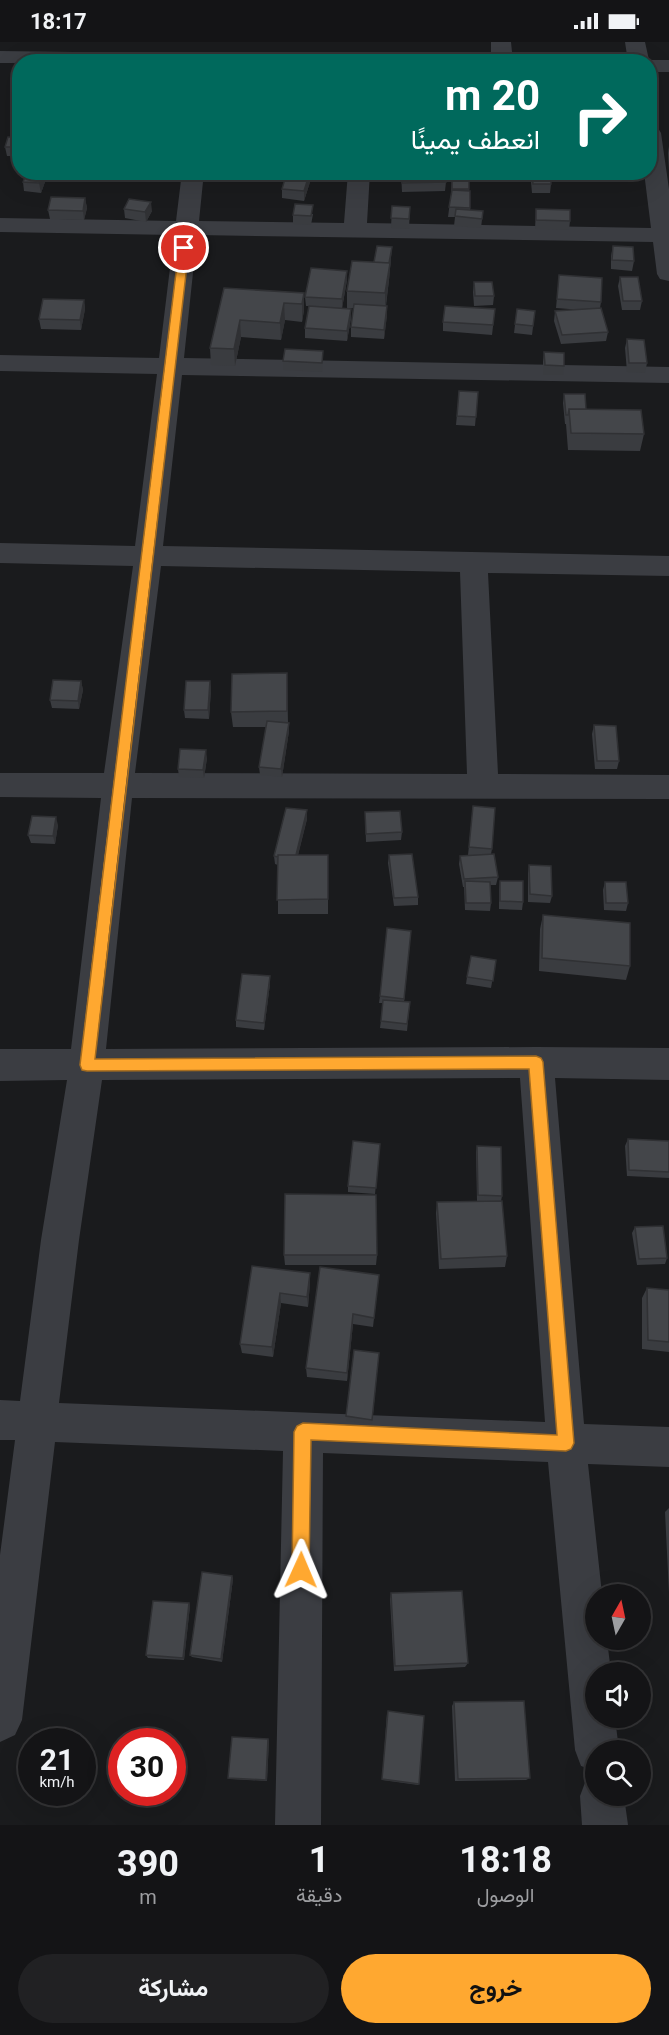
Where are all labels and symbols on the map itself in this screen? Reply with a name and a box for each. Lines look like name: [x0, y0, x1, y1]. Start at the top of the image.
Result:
pin: [158, 222, 209, 273]
position arrow: [269, 1538, 333, 1602]
north arrow: [585, 1584, 651, 1650]
speed limit sign: 30: [108, 1728, 186, 1806]

